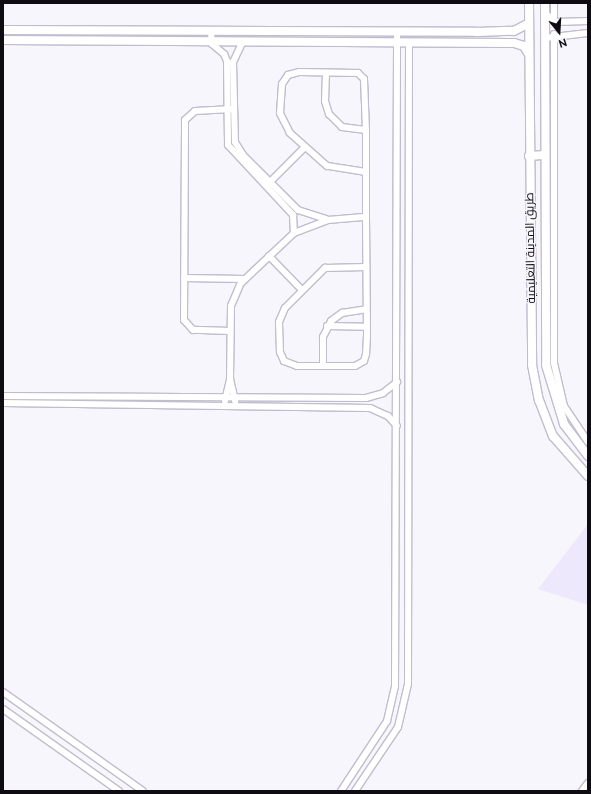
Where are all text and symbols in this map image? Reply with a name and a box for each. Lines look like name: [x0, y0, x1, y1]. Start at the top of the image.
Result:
north arrow: [539, 12, 579, 52]
text: N: [557, 36, 568, 50]
street label: طريق المدينة التعليمية: [522, 192, 538, 304]

